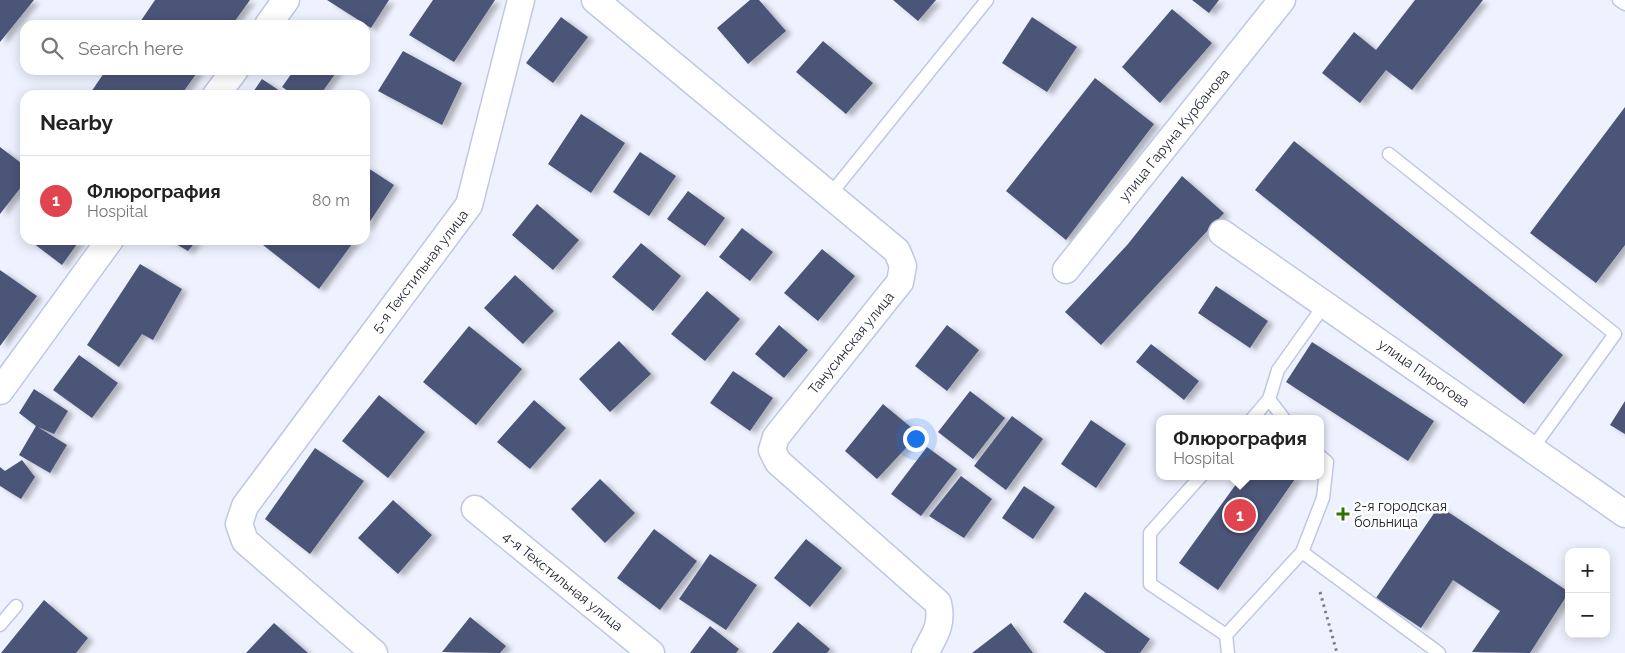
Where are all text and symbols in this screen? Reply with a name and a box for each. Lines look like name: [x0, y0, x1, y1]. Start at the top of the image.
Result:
search box: [20, 20, 370, 75]
icon: search: [38, 34, 66, 62]
text: Search here: [78, 37, 184, 59]
street label: улица Гаруна Курбанова: [1116, 66, 1232, 204]
text: Nearby: [40, 110, 113, 135]
text: Флюрография: [87, 180, 221, 202]
text: 1: [52, 191, 60, 210]
text: 80 m: [312, 191, 350, 210]
text: Hospital: [87, 202, 148, 221]
street label: 5-я Текстильная улица: [369, 207, 471, 335]
street label: Танусинская улица: [805, 289, 897, 397]
street label: улица Пирогова: [1375, 336, 1473, 410]
popup: [1156, 415, 1324, 480]
your location: [903, 426, 929, 452]
text: Флюрография: [1173, 427, 1307, 449]
text: Hospital: [1173, 449, 1234, 468]
pin: 1: [1224, 496, 1256, 534]
place label: 2-я городская больница: [1354, 498, 1447, 530]
marker: 2-я городская больница: [1336, 507, 1350, 521]
street label: 4-я Текстильная улица: [500, 528, 626, 634]
map controls: [1565, 548, 1610, 638]
button: +: [1565, 548, 1610, 593]
button: −: [1565, 593, 1610, 638]

